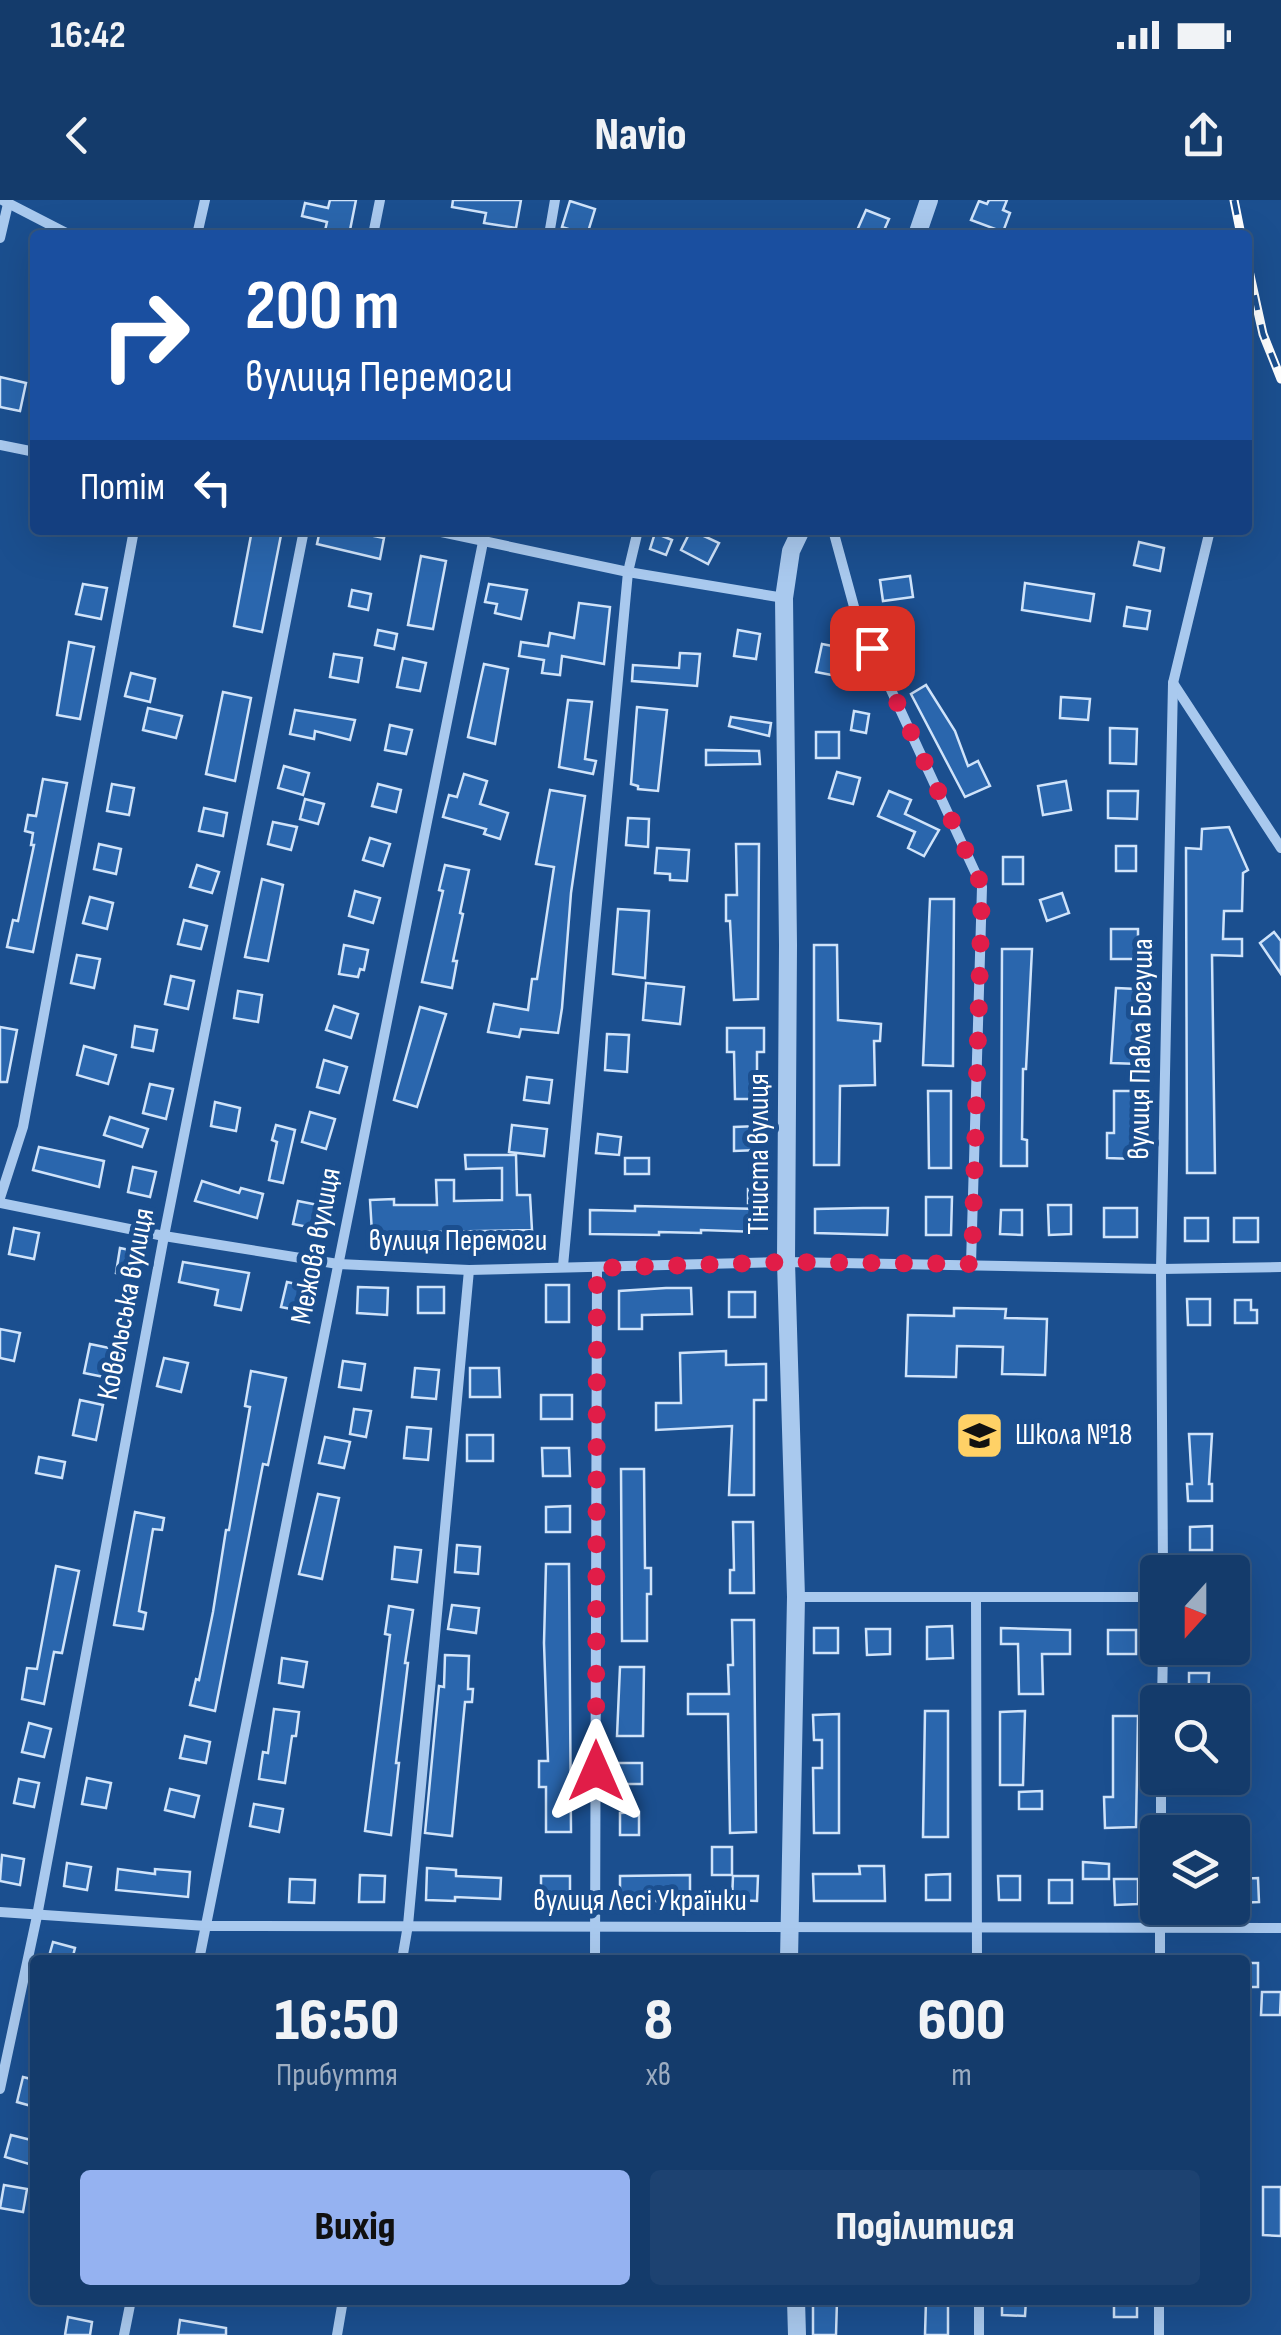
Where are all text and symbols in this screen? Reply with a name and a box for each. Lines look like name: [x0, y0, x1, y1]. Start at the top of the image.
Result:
text: 16:42: [50, 13, 126, 58]
icon: back: [50, 108, 105, 163]
text: Navio: [594, 108, 687, 163]
icon: share: [1176, 108, 1231, 163]
text: 200 m: [245, 265, 400, 349]
icon: right: [80, 270, 210, 400]
text: вулиця Перемоги: [245, 350, 513, 405]
icon: left: [185, 460, 240, 515]
text: Потім: [80, 465, 165, 510]
pin: [830, 606, 915, 691]
icon: arrive: [845, 621, 900, 676]
street label: вулиця Павла Богуша: [1121, 938, 1161, 1160]
street label: Тіниста вулиця: [741, 1073, 777, 1235]
street label: Межова вулиця: [283, 1165, 349, 1327]
street label: Ковельська вулиця: [90, 1205, 162, 1403]
street label: вулиця Перемоги: [369, 1223, 547, 1259]
school or university icon: Школа №18: [954, 1409, 1006, 1461]
place label: Школа №18: [1015, 1417, 1132, 1453]
north arrow: [1140, 1555, 1250, 1665]
map controls: [1140, 1555, 1250, 1925]
button: search: [1140, 1685, 1250, 1795]
position arrow: [544, 1719, 648, 1823]
button: layers: [1140, 1815, 1250, 1925]
street label: вулиця Лесі Українки: [533, 1883, 747, 1919]
text: 16:50: [274, 1985, 399, 2057]
text: 8: [644, 1985, 673, 2057]
text: 600: [918, 1985, 1006, 2057]
text: Прибуття: [276, 2056, 398, 2095]
text: хв: [646, 2056, 671, 2095]
text: m: [951, 2056, 972, 2095]
button: Вихід: [80, 2170, 630, 2285]
button: Поділитися: [650, 2170, 1200, 2285]

